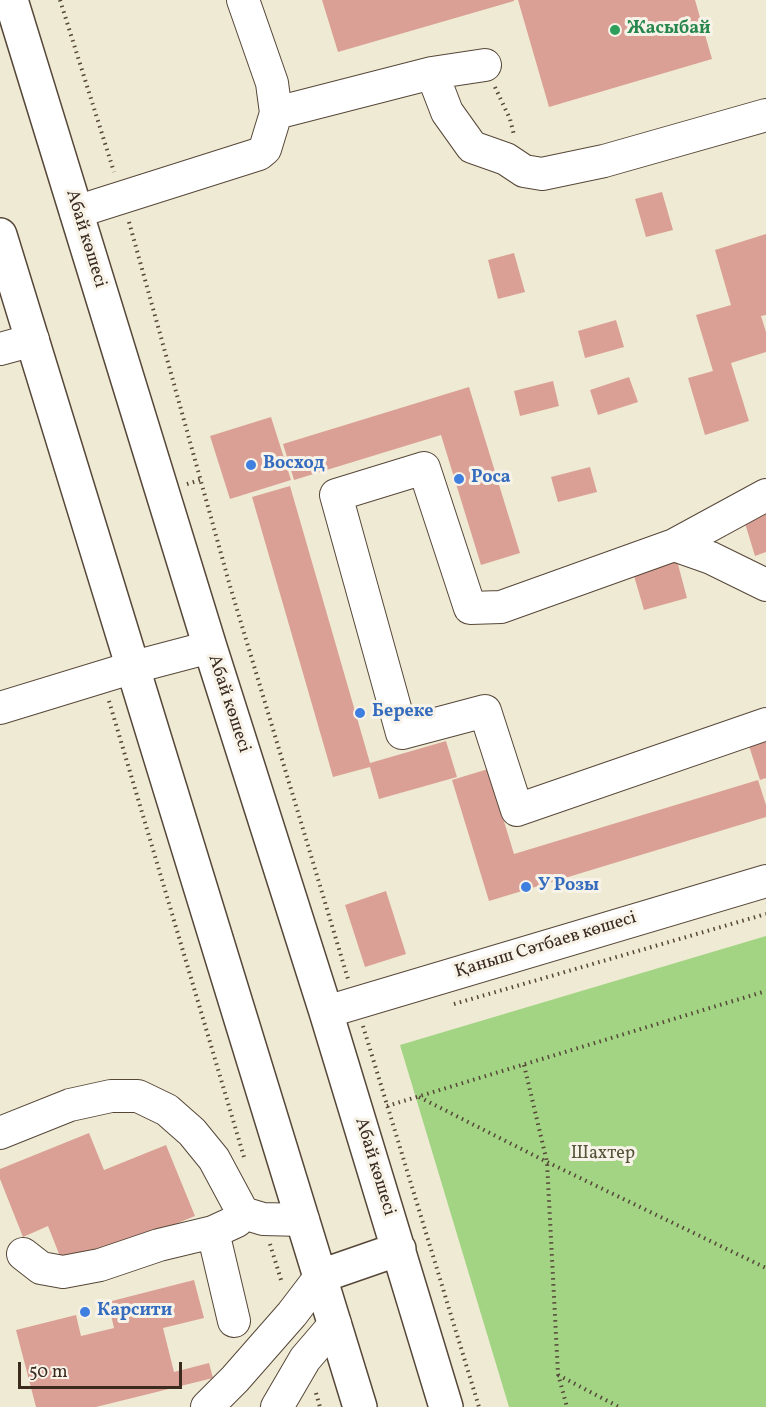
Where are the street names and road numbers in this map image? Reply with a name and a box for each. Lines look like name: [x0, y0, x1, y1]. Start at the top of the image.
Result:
street label: Абай көшесі: [60, 187, 110, 291]
street label: Абай көшесі: [202, 652, 254, 756]
street label: Қаныш Сәтбаев көшесі: [453, 908, 639, 984]
street label: Абай көшесі: [349, 1115, 399, 1219]

